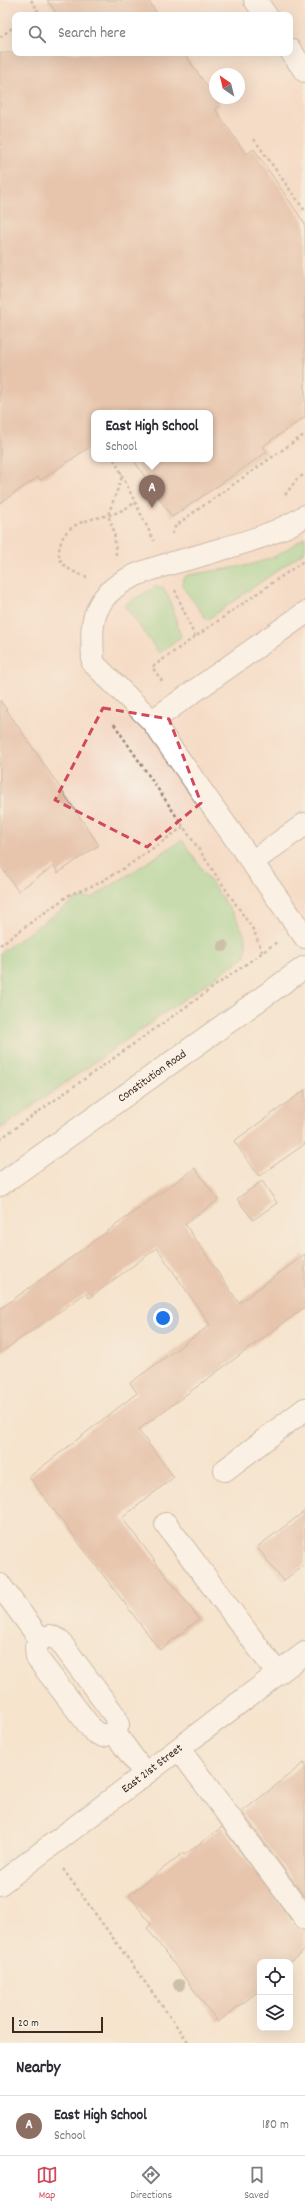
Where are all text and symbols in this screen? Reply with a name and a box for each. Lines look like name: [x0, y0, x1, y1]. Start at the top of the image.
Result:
search box: [12, 12, 293, 56]
icon: search: [26, 23, 48, 45]
text: Search here: [58, 23, 126, 45]
north arrow: [209, 68, 245, 104]
popup: [91, 410, 213, 462]
text: East High School: [106, 416, 198, 438]
text: School: [106, 438, 137, 457]
pin: A: [139, 475, 165, 508]
street label: Constitution Road: [114, 1046, 190, 1107]
your location: [153, 1308, 173, 1328]
street label: East 21st Street: [118, 1740, 187, 1797]
map controls: [257, 1959, 293, 2031]
button: locate: [257, 1959, 293, 1995]
button: layers: [257, 1995, 293, 2031]
scale bar: [12, 2015, 103, 2034]
text: 20 m: [18, 2016, 39, 2032]
text: Nearby: [16, 2057, 60, 2081]
text: East High School: [54, 2105, 147, 2127]
text: A: [25, 2116, 33, 2135]
text: 180 m: [262, 2116, 289, 2135]
text: School: [54, 2127, 86, 2146]
tab: Map: [36, 2164, 58, 2204]
tab: Directions: [130, 2164, 172, 2204]
tab: Saved: [244, 2164, 269, 2204]

